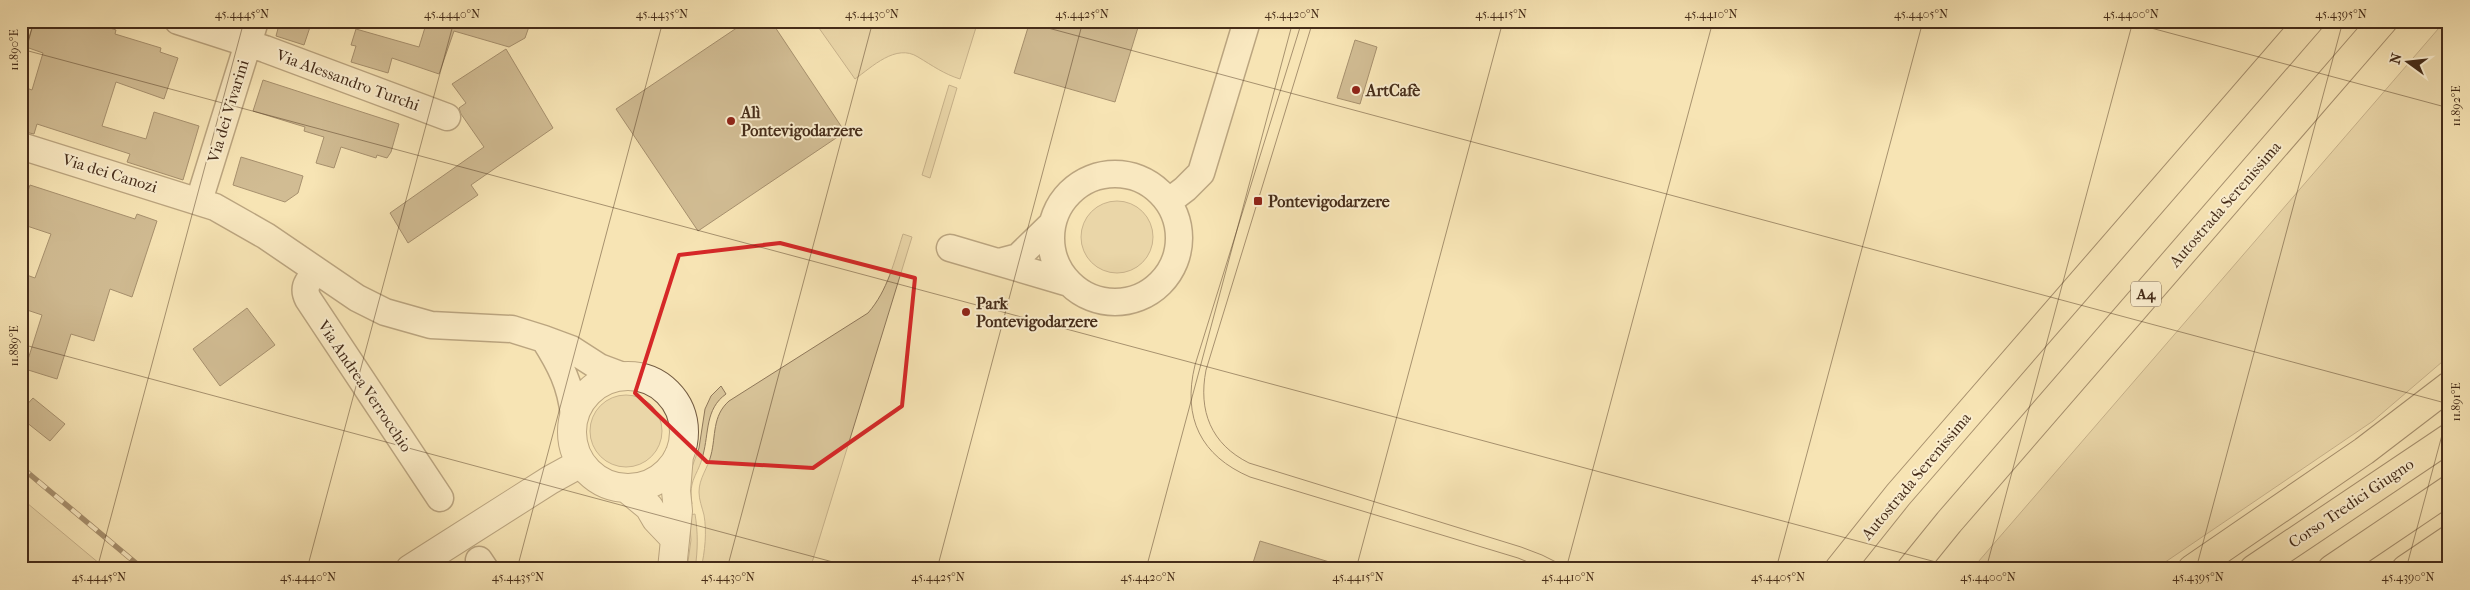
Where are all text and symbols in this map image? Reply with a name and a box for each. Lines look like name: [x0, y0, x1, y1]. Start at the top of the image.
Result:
text: 45.4445°N: [215, 7, 269, 21]
text: 45.4440°N: [424, 7, 480, 21]
text: 45.4435°N: [636, 7, 688, 21]
text: 45.4430°N: [845, 7, 899, 21]
text: 45.4425°N: [1055, 7, 1109, 21]
text: 45.4420°N: [1264, 7, 1320, 21]
text: 45.4415°N: [1475, 7, 1527, 21]
text: 45.4410°N: [1684, 7, 1738, 21]
text: 45.4405°N: [1894, 7, 1948, 21]
text: 45.4400°N: [2103, 7, 2159, 21]
text: 45.4395°N: [2315, 7, 2367, 21]
text: 11.890°E: [7, 29, 21, 71]
north arrow: [2382, 38, 2432, 88]
street label: Via Alessandro Turchi: [273, 45, 422, 115]
text: N: [2386, 51, 2406, 66]
street label: Via dei Vivarini: [203, 57, 253, 166]
place label: ArtCafè: [1365, 81, 1420, 100]
marker: ArtCafè: [1350, 84, 1362, 96]
text: 11.892°E: [2449, 85, 2463, 127]
place label: Alì Pontevigodarzere: [740, 103, 863, 141]
marker: Alì Pontevigodarzere: [725, 115, 737, 127]
street label: Autostrada Serenissima: [2165, 137, 2285, 272]
street label: Via dei Canozi: [59, 149, 160, 196]
place label: Pontevigodarzere: [1268, 192, 1390, 212]
marker: Pontevigodarzere: [1252, 195, 1264, 207]
road number: A4: [2131, 282, 2161, 306]
place label: Park Pontevigodarzere: [976, 294, 1098, 332]
marker: Park Pontevigodarzere: [960, 306, 972, 318]
street label: Via Andrea Verrocchio: [313, 316, 416, 455]
text: 11.889°E: [7, 326, 21, 366]
text: 11.891°E: [2449, 382, 2463, 422]
street label: Autostrada Serenissima: [1857, 408, 1975, 544]
street label: Corso Tredici Giugno: [2285, 454, 2417, 552]
text: 45.4445°N: [72, 570, 126, 584]
text: 45.4440°N: [280, 570, 336, 584]
text: 45.4435°N: [492, 570, 544, 584]
text: 45.4430°N: [701, 570, 755, 584]
text: 45.4425°N: [911, 570, 965, 584]
text: 45.4420°N: [1120, 570, 1176, 584]
text: 45.4415°N: [1332, 570, 1384, 584]
text: 45.4410°N: [1541, 570, 1595, 584]
text: 45.4405°N: [1751, 570, 1805, 584]
text: 45.4400°N: [1960, 570, 2016, 584]
text: 45.4395°N: [2172, 570, 2224, 584]
text: 45.4390°N: [2382, 570, 2434, 584]

